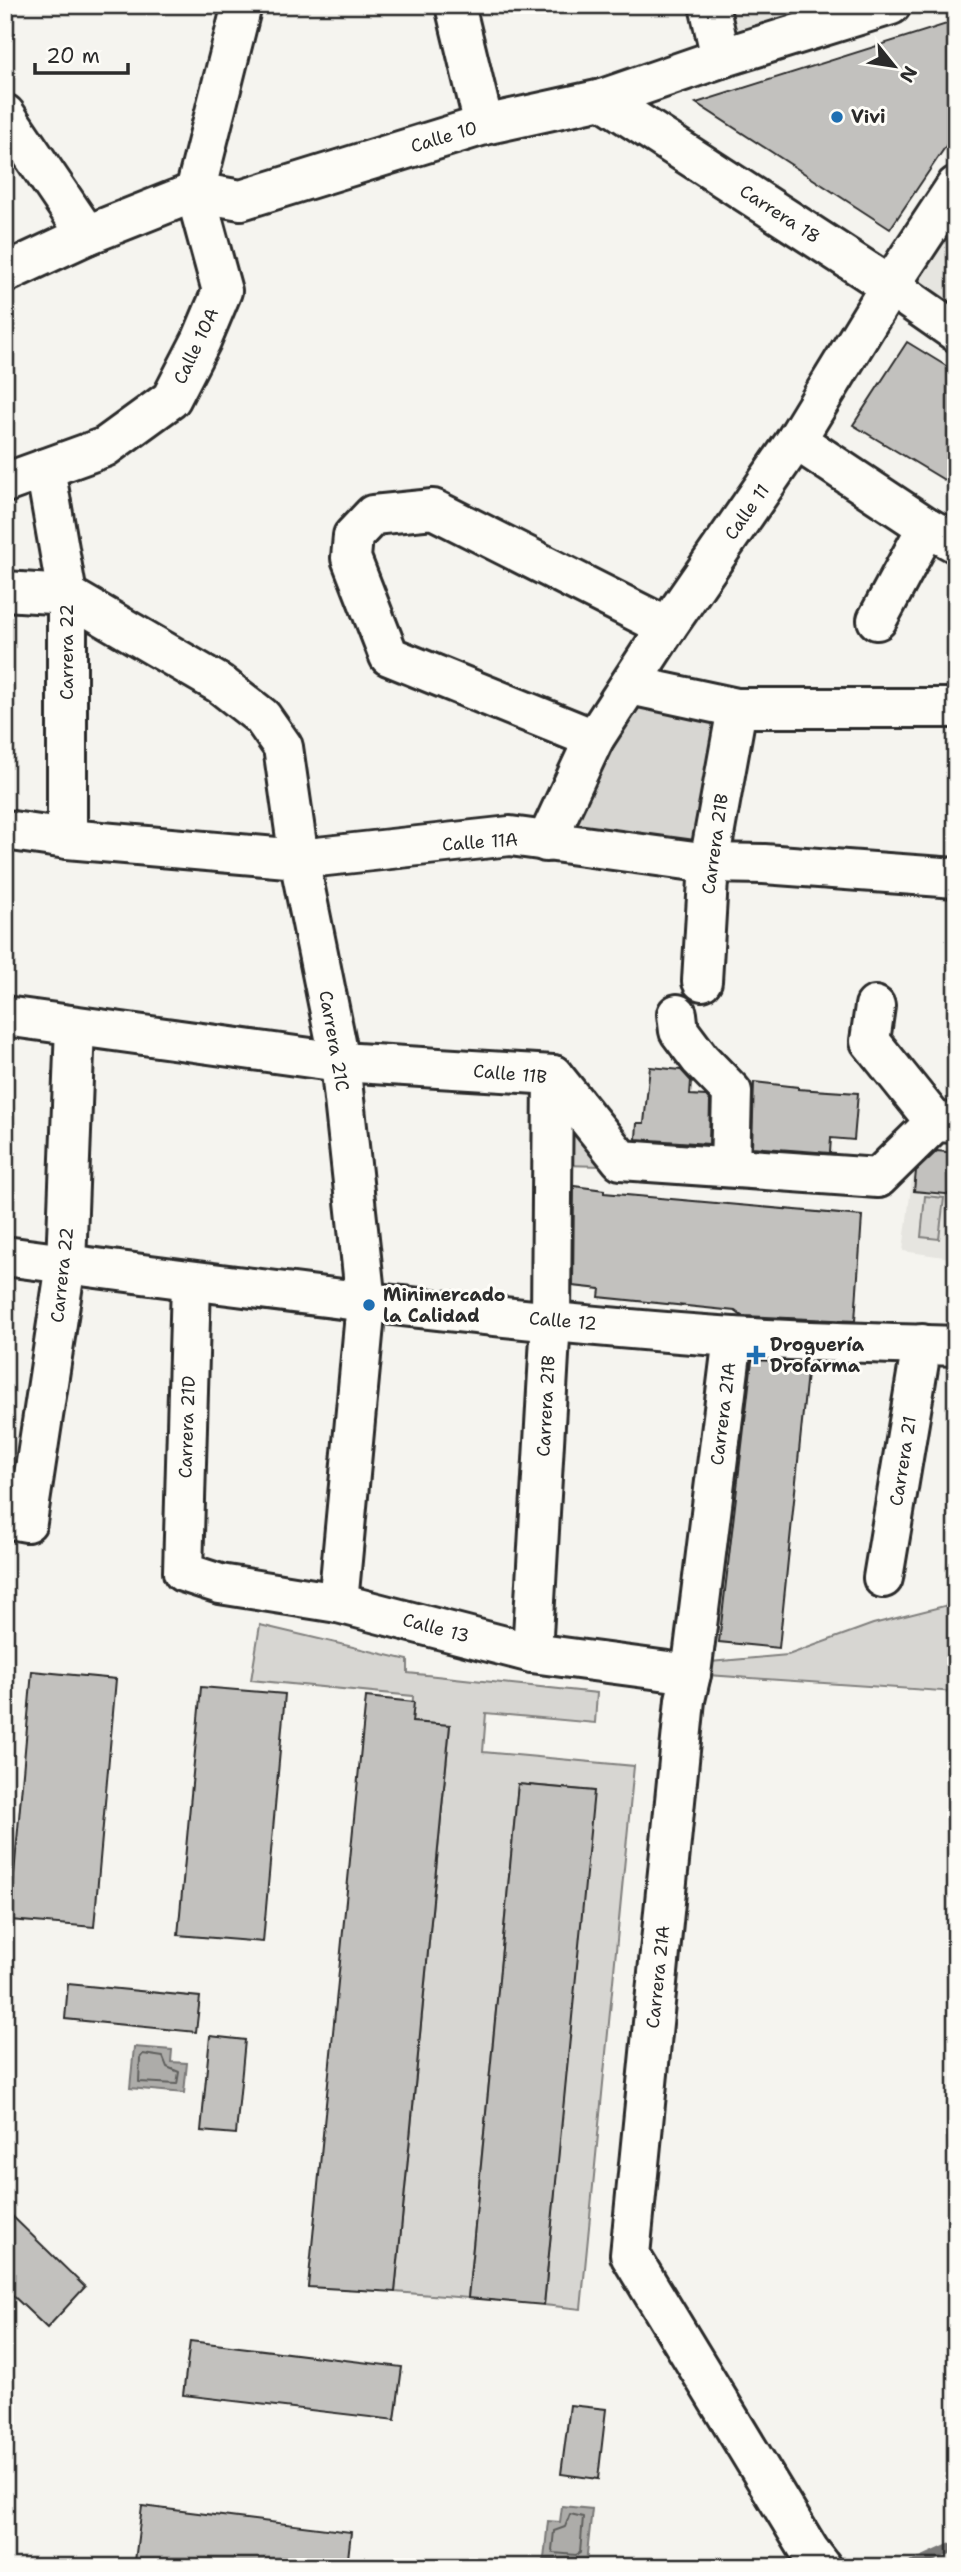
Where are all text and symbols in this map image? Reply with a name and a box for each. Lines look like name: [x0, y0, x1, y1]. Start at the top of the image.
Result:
scale bar: [35, 32, 128, 76]
north arrow: [860, 32, 930, 102]
text: 20 m: [46, 42, 100, 70]
text: N: [894, 61, 923, 87]
place label: Vivi: [851, 105, 886, 129]
marker: Vivi: [829, 109, 845, 125]
street label: Calle 10: [408, 116, 480, 158]
street label: Carrera 18: [735, 179, 825, 249]
street label: Calle 10A: [168, 304, 224, 388]
street label: Calle 11: [719, 479, 775, 545]
street label: Carrera 22: [55, 604, 79, 700]
street label: Carrera 21B: [696, 792, 734, 896]
street label: Calle 11A: [441, 827, 519, 857]
street label: Carrera 21C: [313, 989, 355, 1093]
street label: Calle 11B: [472, 1059, 548, 1089]
street label: Carrera 22: [45, 1226, 79, 1324]
place label: Minimercado la Calidad: [383, 1283, 505, 1328]
marker: Minimercado la Calidad: [361, 1297, 377, 1313]
street label: Calle 12: [528, 1306, 598, 1336]
place label: Droguería Drofarma: [770, 1333, 865, 1378]
marker: Droguería Drofarma: [748, 1347, 764, 1363]
street label: Carrera 21B: [531, 1355, 561, 1457]
street label: Carrera 21A: [705, 1361, 741, 1467]
street label: Carrera 21D: [173, 1375, 201, 1479]
street label: Carrera 21: [884, 1414, 922, 1508]
street label: Calle 13: [400, 1608, 472, 1648]
street label: Carrera 21A: [641, 1924, 675, 2030]

